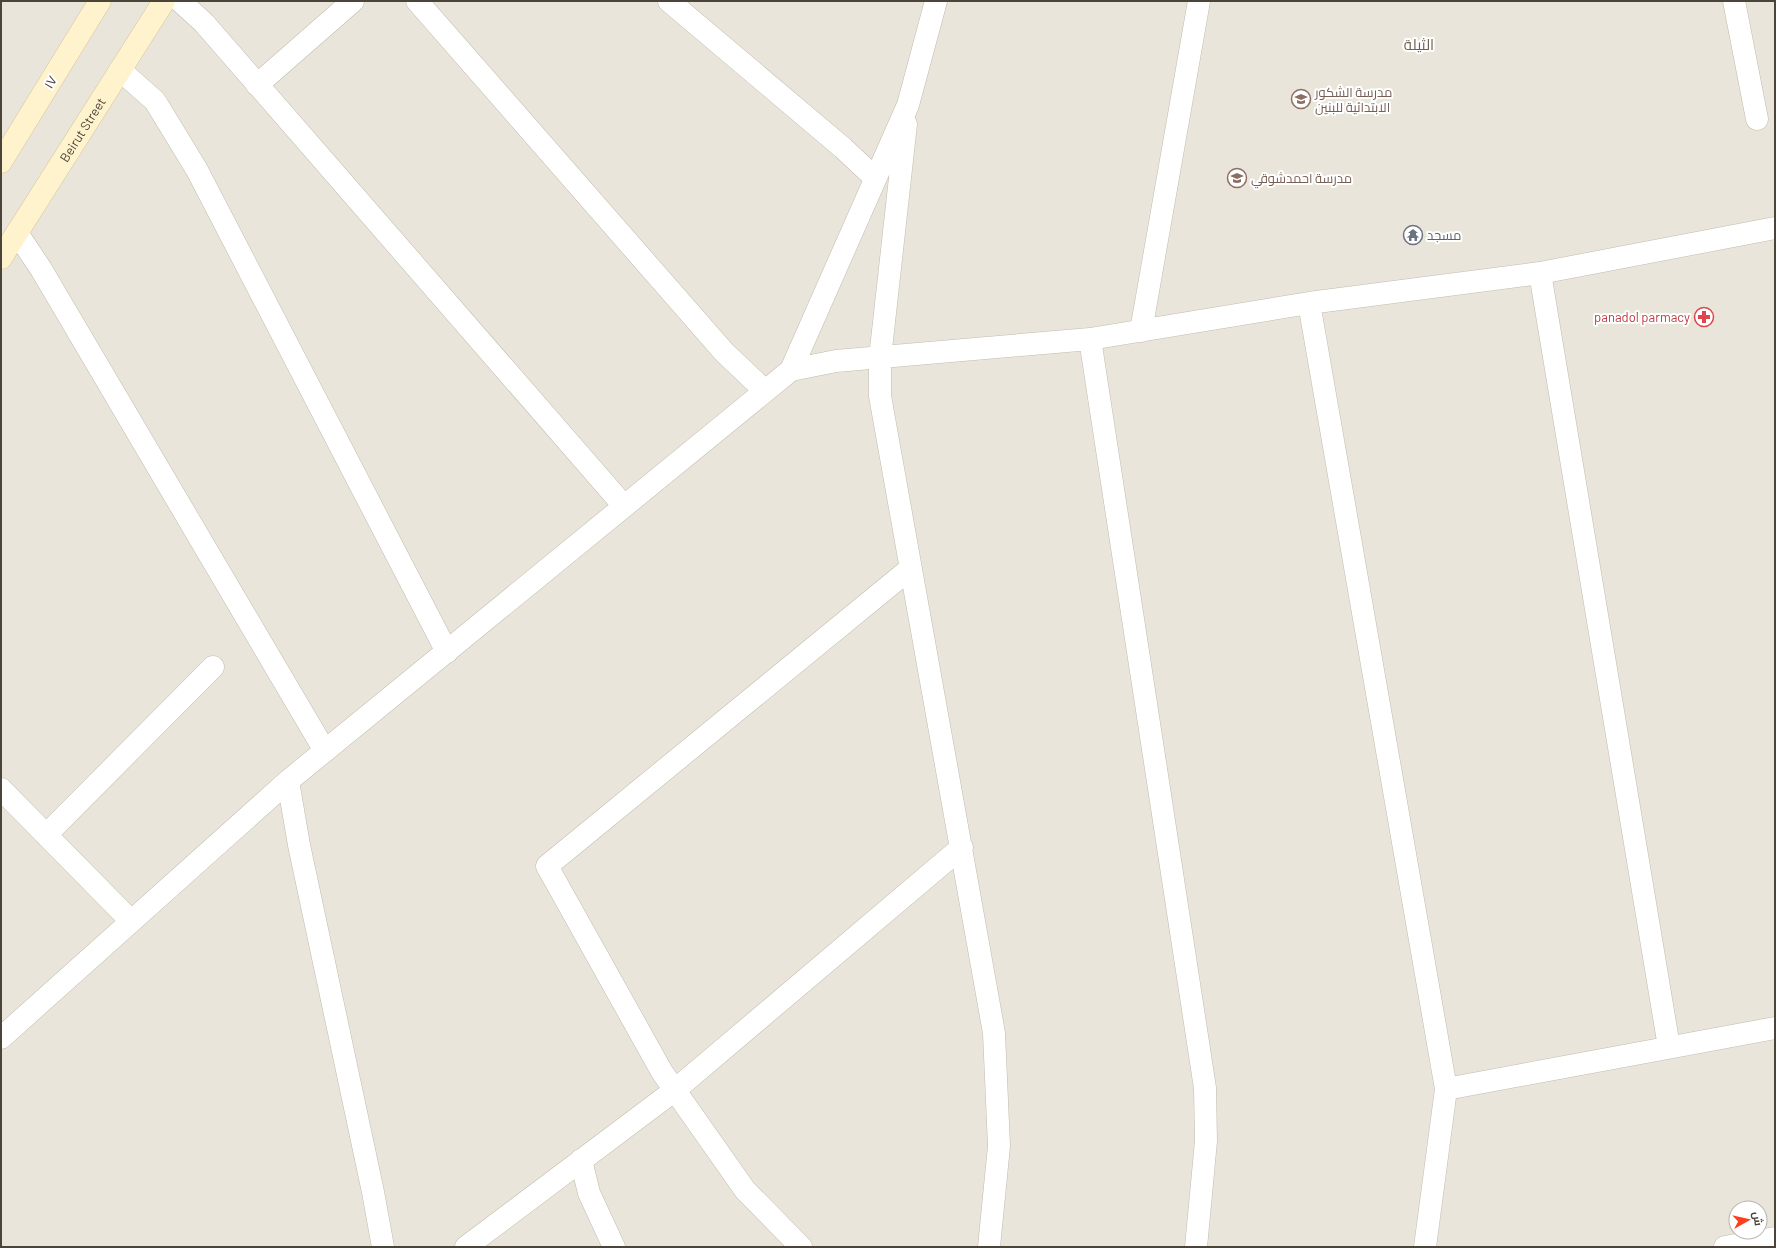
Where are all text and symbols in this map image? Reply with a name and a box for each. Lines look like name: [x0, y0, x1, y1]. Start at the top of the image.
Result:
district label: الثيلة: [1404, 35, 1434, 53]
street label: ١٧: [40, 73, 60, 91]
place label: مدرسة الشكور الابتدائية للبنين: [1314, 84, 1392, 115]
school or university icon: مدرسة الشكور الابتدائية للبنين: [1290, 88, 1312, 110]
street label: Beirut Street: [56, 95, 109, 165]
school or university icon: مدرسة احمدشوقي: [1226, 167, 1248, 189]
place label: مدرسة احمدشوقي: [1251, 170, 1352, 189]
temple icon: مسجد: [1402, 224, 1424, 246]
place label: مسجد: [1427, 227, 1461, 243]
pharmacy icon: panadol parmacy: [1693, 306, 1715, 328]
place label: panadol parmacy: [1594, 309, 1690, 325]
north arrow: [1728, 1200, 1768, 1240]
text: ش: [1750, 1211, 1766, 1227]

